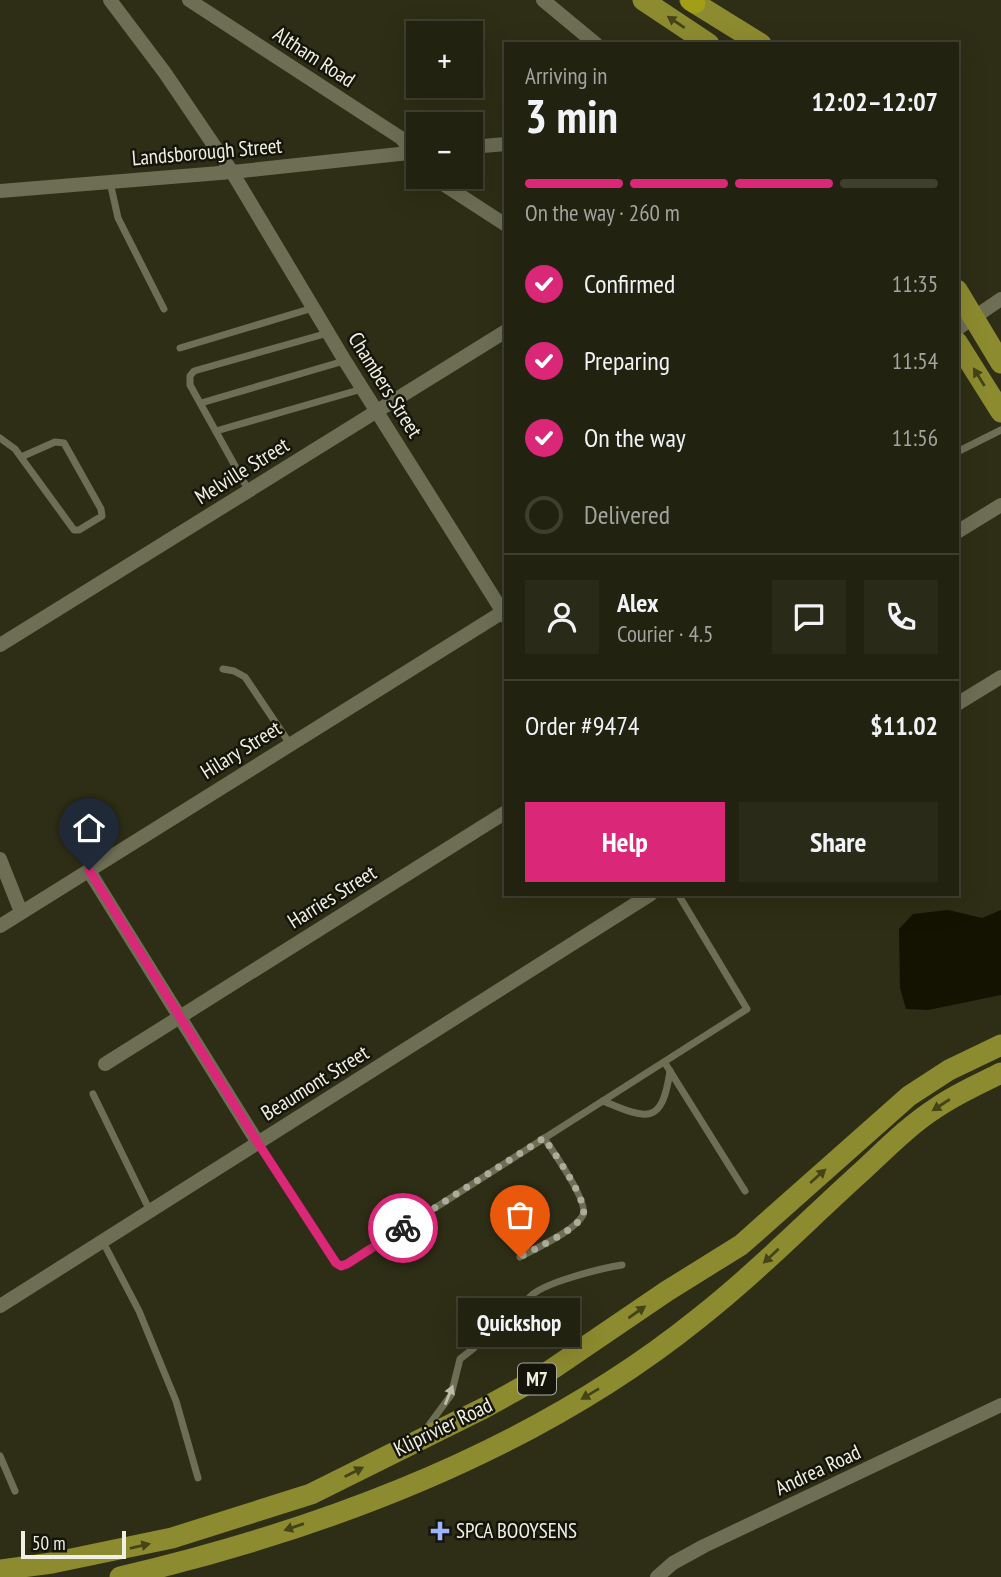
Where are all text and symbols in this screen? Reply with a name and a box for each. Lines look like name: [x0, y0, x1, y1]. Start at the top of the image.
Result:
one-way arrow: [667, 15, 685, 29]
street label: Altham Road: [268, 20, 360, 93]
map controls: [406, 21, 483, 189]
button: +: [406, 21, 483, 98]
text: Arriving in: [525, 61, 607, 90]
text: 12:02–12:07: [811, 85, 938, 118]
text: 3 min: [525, 86, 618, 146]
button: −: [406, 112, 483, 189]
street label: Landsborough Street: [131, 131, 283, 172]
text: On the way · 260 m: [525, 198, 680, 227]
icon: check: [525, 265, 563, 303]
text: Confirmed: [584, 267, 675, 300]
text: 11:35: [892, 269, 938, 298]
street label: Chambers Street: [342, 327, 429, 443]
icon: check: [525, 342, 563, 380]
text: Preparing: [584, 344, 670, 377]
text: 11:54: [892, 346, 938, 375]
one-way arrow: [973, 367, 986, 387]
icon: check: [525, 419, 563, 457]
text: On the way: [584, 421, 686, 454]
text: 11:56: [892, 423, 938, 452]
street label: Melville Street: [190, 431, 294, 510]
text: Delivered: [584, 498, 670, 531]
button: person: [525, 580, 599, 654]
button: chat: [772, 580, 846, 654]
button: phone: [864, 580, 938, 654]
text: Alex: [617, 586, 658, 619]
text: Courier · 4.5: [617, 619, 713, 648]
text: Order #9474: [525, 709, 640, 742]
text: $11.02: [870, 709, 938, 742]
street label: Hilary Street: [195, 714, 286, 785]
pin: [59, 798, 119, 870]
button: Help: [525, 802, 725, 882]
button: Share: [739, 802, 938, 882]
icon: home: [70, 809, 108, 847]
street label: Harries Street: [282, 859, 381, 934]
street label: Beaumont Street: [256, 1039, 374, 1126]
one-way arrow: [931, 1098, 950, 1111]
one-way arrow: [809, 1168, 827, 1184]
pin: [490, 1185, 550, 1257]
courier: [368, 1193, 438, 1263]
icon: bag: [501, 1196, 539, 1234]
icon: bike: [384, 1209, 422, 1247]
one-way arrow: [763, 1248, 780, 1264]
callout: Quickshop: [459, 1299, 581, 1348]
one-way arrow: [628, 1305, 646, 1319]
text: Quickshop: [477, 1308, 561, 1337]
road number: M7: [518, 1364, 556, 1394]
one-way arrow: [443, 1385, 455, 1405]
one-way arrow: [581, 1387, 600, 1400]
street label: Kliprivier Road: [389, 1391, 497, 1462]
street label: Andrea Road: [771, 1438, 865, 1501]
one-way arrow: [344, 1466, 364, 1477]
place label: SPCA BOOYSENS: [456, 1517, 577, 1544]
marker: SPCA BOOYSENS: [430, 1521, 450, 1541]
one-way arrow: [284, 1522, 305, 1533]
scale bar: [21, 1528, 126, 1560]
text: 50 m: [32, 1531, 66, 1555]
one-way arrow: [129, 1540, 151, 1551]

